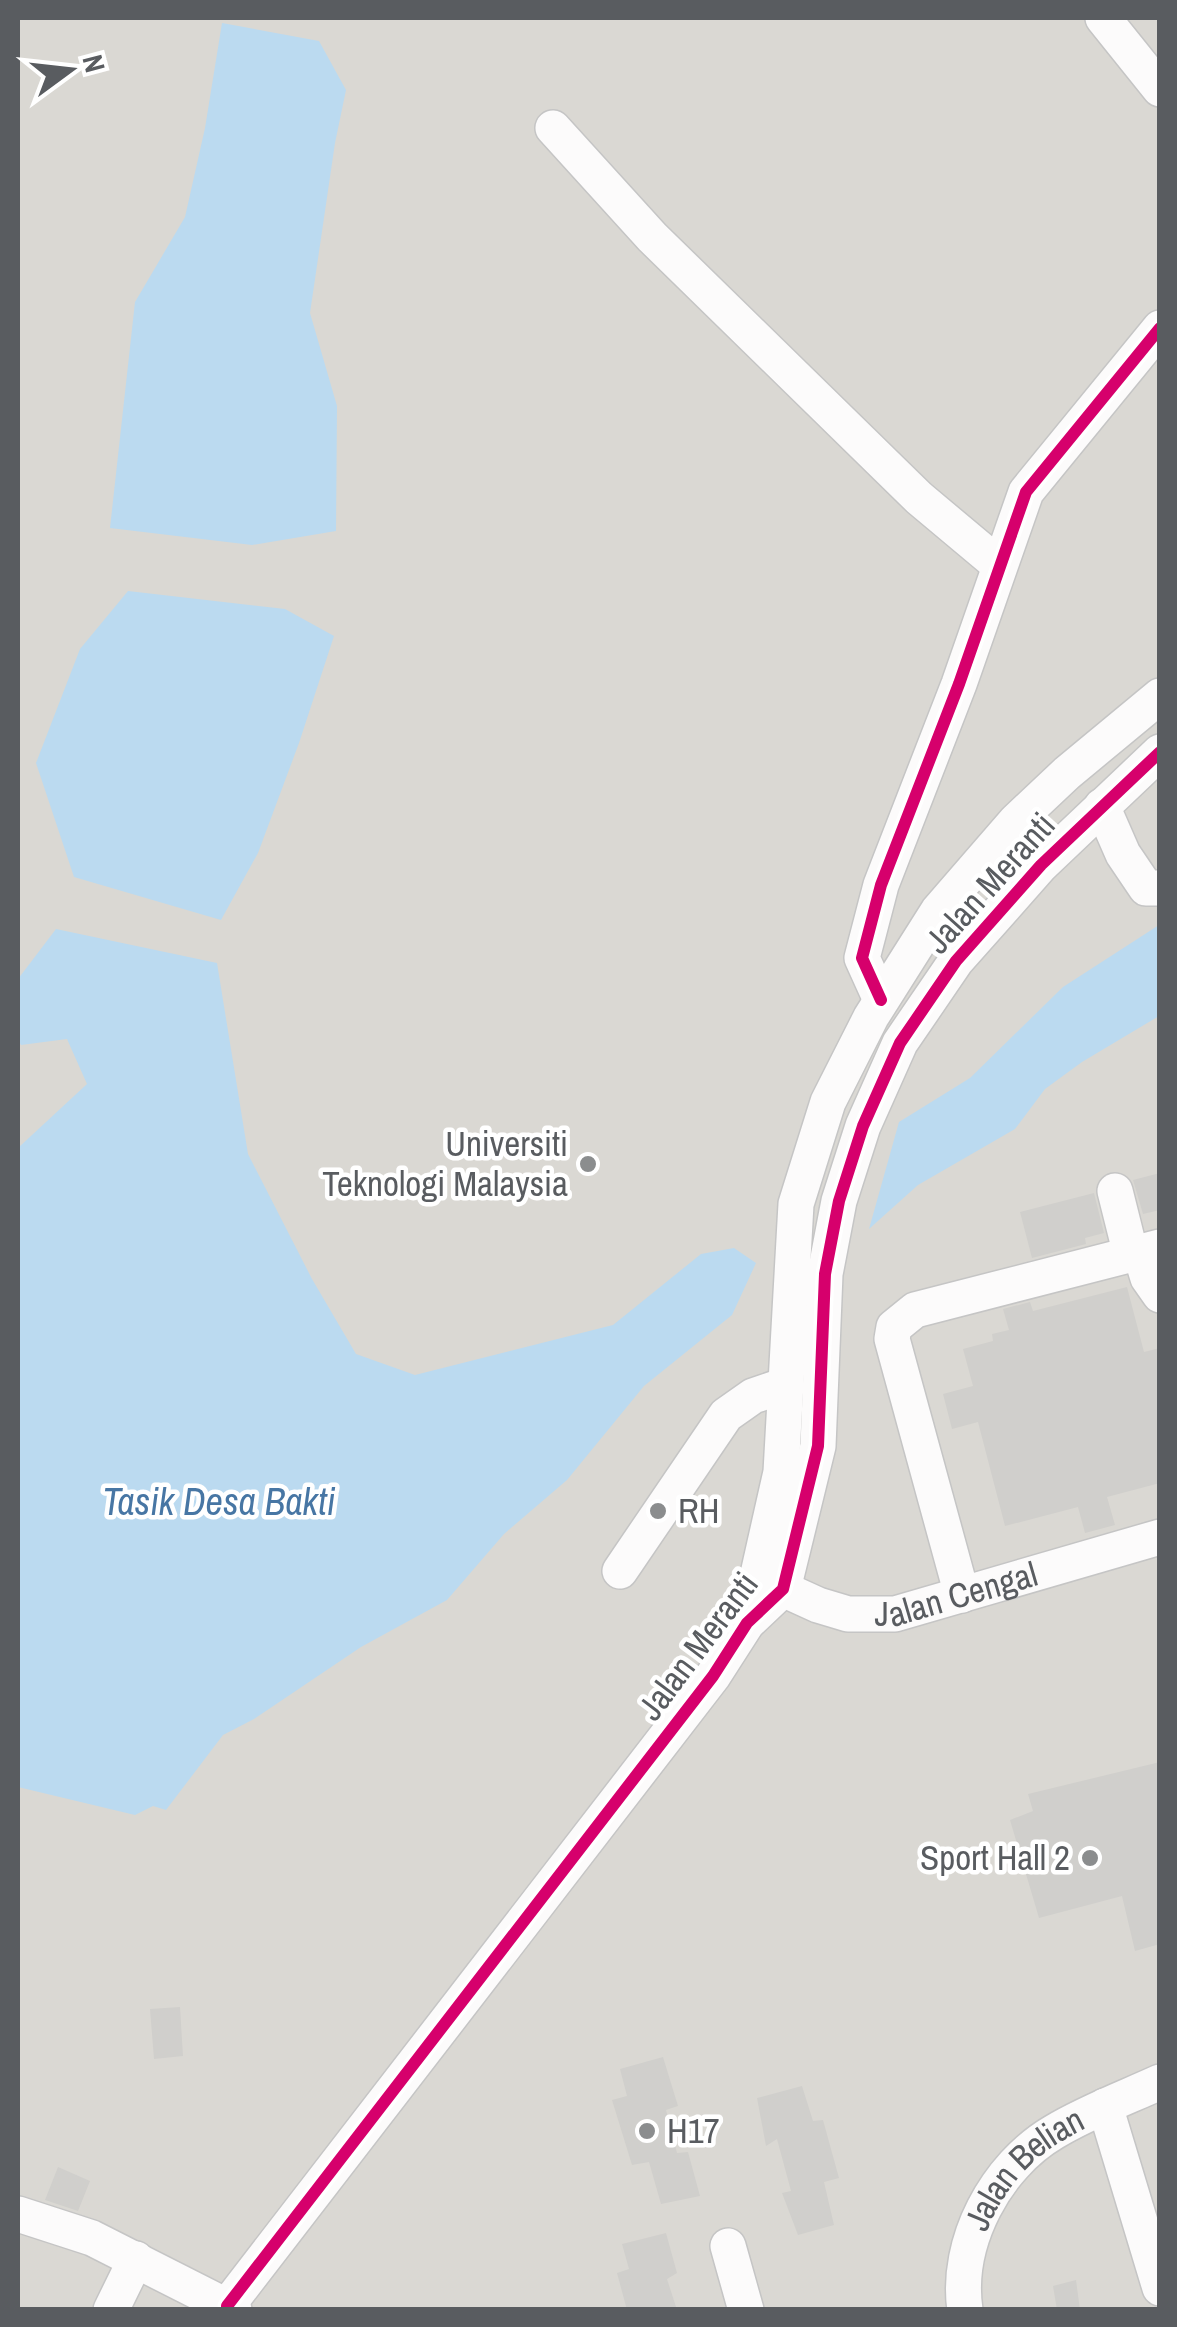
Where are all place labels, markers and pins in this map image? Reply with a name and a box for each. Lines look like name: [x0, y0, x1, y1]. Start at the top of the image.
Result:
place label: Universiti Teknologi Malaysia: [322, 1120, 568, 1207]
marker: Universiti Teknologi Malaysia: [577, 1153, 599, 1175]
place label: RH: [678, 1487, 719, 1534]
marker: RH: [647, 1500, 669, 1522]
place label: Sport Hall 2: [920, 1834, 1070, 1881]
marker: Sport Hall 2: [1079, 1847, 1101, 1869]
place label: H17: [667, 2107, 720, 2154]
marker: H17: [636, 2120, 658, 2142]

